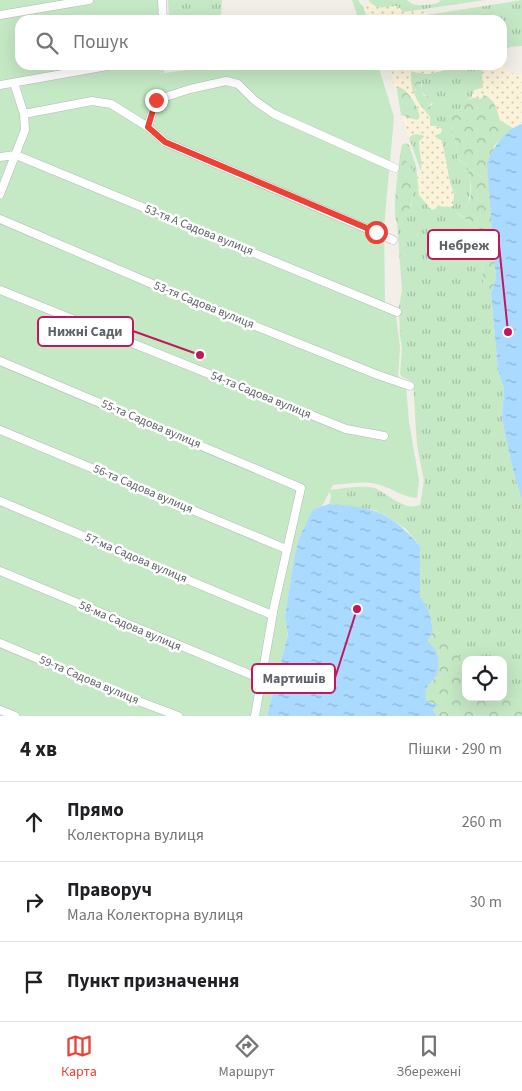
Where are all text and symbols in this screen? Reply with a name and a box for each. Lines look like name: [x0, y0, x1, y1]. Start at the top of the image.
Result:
search box: [15, 15, 507, 70]
icon: search: [33, 29, 61, 57]
text: Пошук: [73, 29, 128, 56]
route end: [145, 89, 168, 112]
street label: 53-тя А Садова вулиця: [142, 200, 256, 260]
route start: [365, 221, 388, 244]
callout: Небреж: [428, 230, 499, 259]
text: Небреж: [439, 236, 490, 256]
street label: 53-тя Садова вулиця: [151, 277, 257, 333]
callout: Нижні Сади: [38, 317, 133, 346]
text: Нижні Сади: [48, 322, 122, 342]
street label: 54-та Садова вулиця: [208, 367, 314, 423]
street label: 55-та Садова вулиця: [98, 395, 204, 453]
street label: 56-та Садова вулиця: [90, 460, 196, 518]
street label: 57-ма Садова вулиця: [82, 529, 190, 587]
street label: 58-ма Садова вулиця: [76, 597, 184, 655]
street label: 59-та Садова вулиця: [36, 651, 142, 709]
map controls: [462, 656, 507, 701]
button: locate: [462, 656, 507, 701]
callout: Мартишів: [252, 664, 335, 693]
text: Мартишів: [262, 669, 326, 689]
text: 4 хв: [20, 734, 57, 764]
text: Пішки · 290 m: [408, 738, 502, 760]
text: Прямо: [67, 797, 124, 824]
icon: ahead: [20, 808, 48, 836]
text: 260 m: [462, 811, 502, 833]
text: Колекторна вулиця: [67, 824, 204, 846]
text: Праворуч: [67, 877, 152, 904]
icon: right: [20, 888, 48, 916]
text: 30 m: [470, 891, 502, 913]
text: Мала Колекторна вулиця: [67, 904, 243, 926]
icon: arrive: [20, 968, 48, 996]
text: Пункт призначення: [67, 968, 239, 995]
tab: Карта: [61, 1032, 97, 1082]
tab: Маршрут: [219, 1032, 275, 1082]
tab: Збережені: [397, 1032, 461, 1082]

